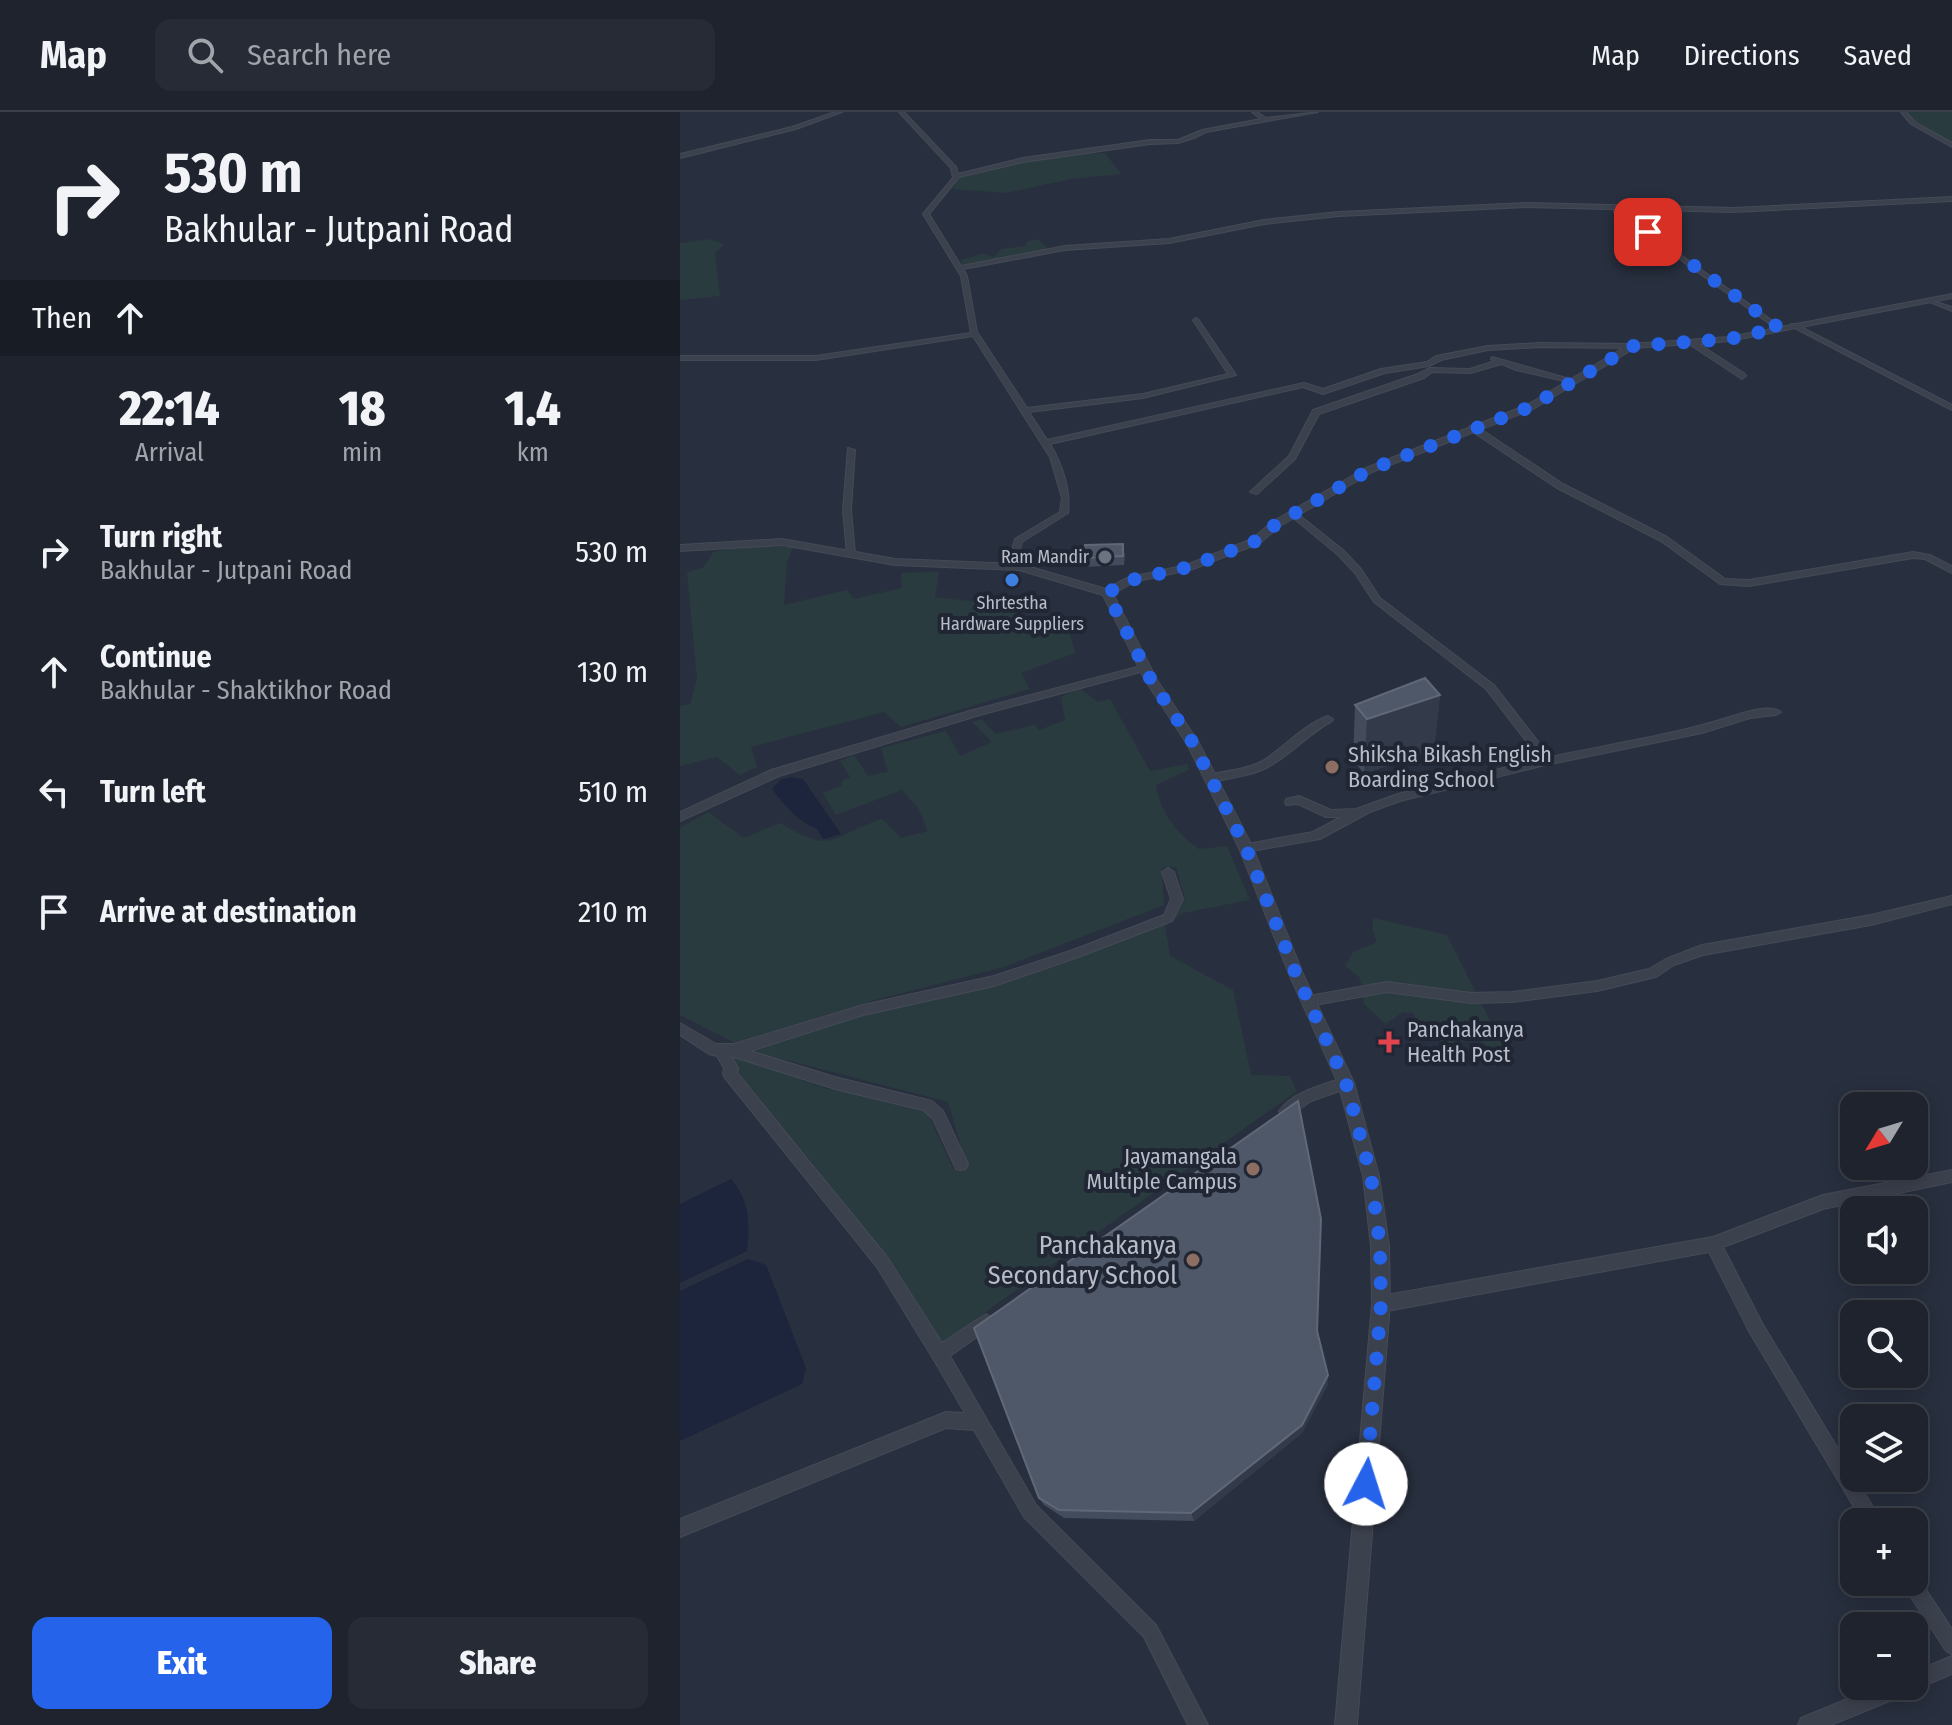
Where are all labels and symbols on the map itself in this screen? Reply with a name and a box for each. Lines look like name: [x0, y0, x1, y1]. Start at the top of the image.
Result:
pin: [1614, 198, 1682, 266]
place label: Ram Mandir: [1001, 546, 1090, 568]
marker: Ram Mandir: [1096, 548, 1114, 566]
marker: Shrtestha Hardware Suppliers: [1003, 571, 1021, 589]
place label: Shrtestha Hardware Suppliers: [940, 592, 1084, 635]
place label: Shiksha Bikash English Boarding School: [1348, 741, 1552, 793]
marker: Shiksha Bikash English Boarding School: [1323, 758, 1341, 776]
place label: Panchakanya Health Post: [1407, 1016, 1524, 1068]
marker: Panchakanya Health Post: [1378, 1031, 1400, 1053]
north arrow: [1840, 1092, 1928, 1180]
place label: Jayamangala Multiple Campus: [1087, 1143, 1237, 1195]
marker: Jayamangala Multiple Campus: [1244, 1160, 1262, 1178]
place label: Panchakanya Secondary School: [988, 1230, 1177, 1291]
marker: Panchakanya Secondary School: [1184, 1251, 1202, 1269]
position arrow: [1324, 1442, 1408, 1526]

